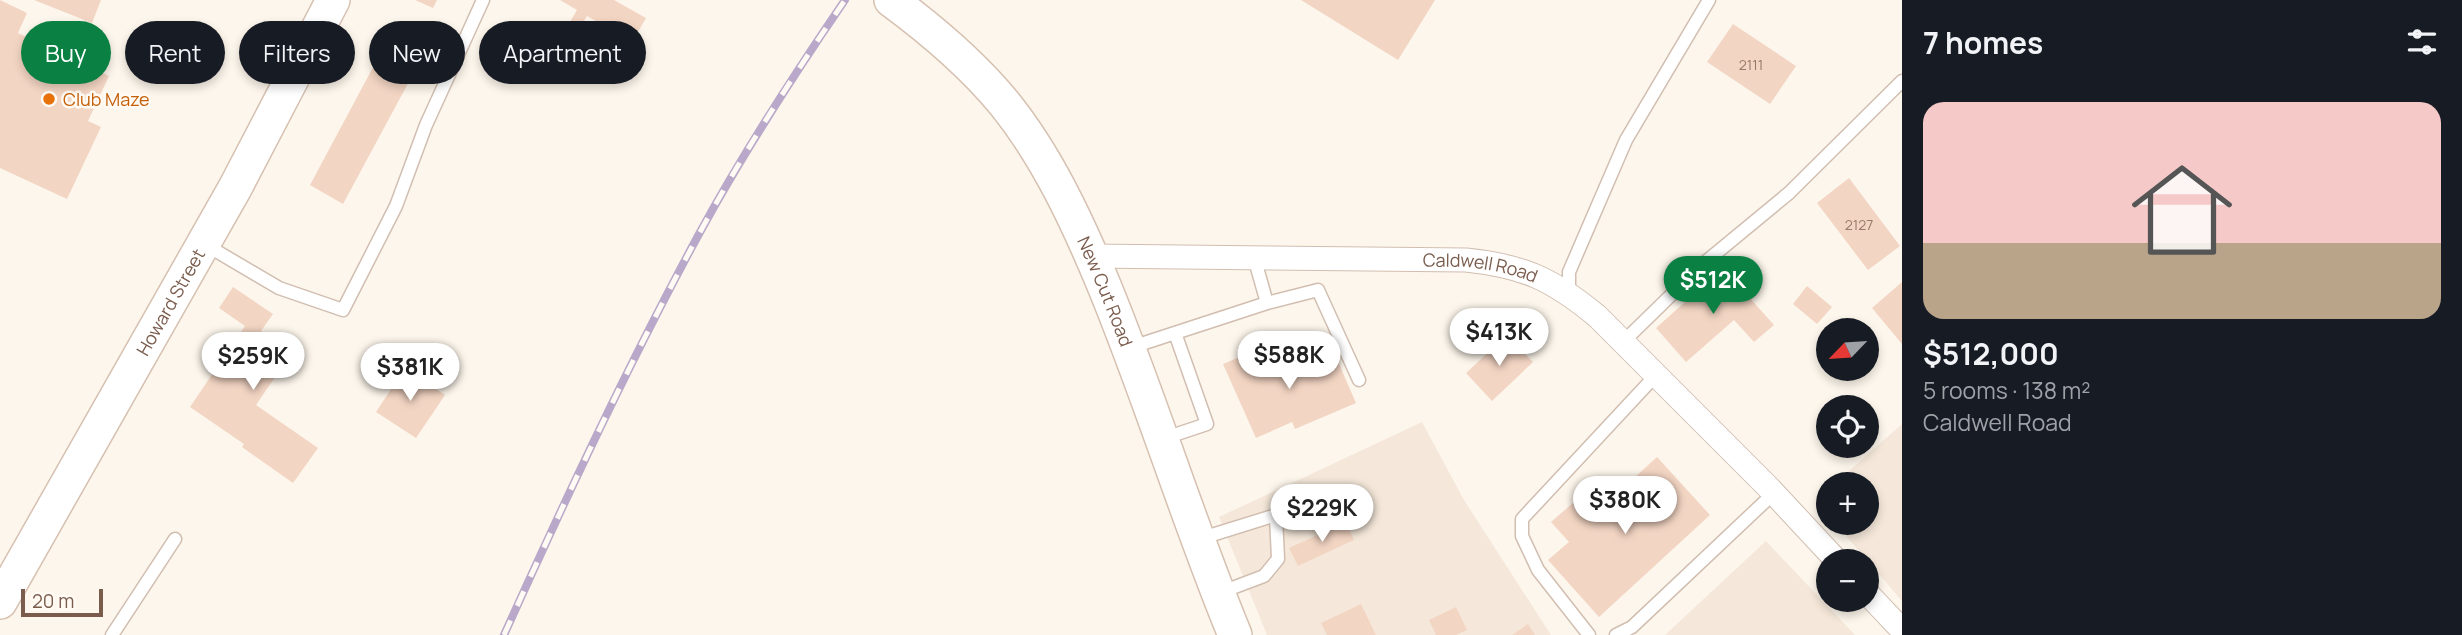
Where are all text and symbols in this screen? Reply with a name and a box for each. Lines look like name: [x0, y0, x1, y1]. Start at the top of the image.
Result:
chip: Buy: [21, 21, 111, 84]
chip: Rent: [125, 21, 225, 84]
chip: Filters: [239, 21, 355, 84]
chip: New: [369, 21, 465, 84]
chip: Apartment: [479, 21, 646, 84]
text: 7 homes: [1923, 22, 2043, 63]
icon: filters: [2403, 23, 2441, 61]
house number: 2111: [1739, 55, 1763, 74]
place label: Club Maze: [63, 87, 150, 111]
marker: Club Maze: [41, 91, 57, 107]
icon: home: [2119, 147, 2245, 273]
house number: 2127: [1845, 215, 1873, 234]
street label: New Cut Road: [1072, 232, 1139, 350]
street label: Howard Street: [130, 244, 210, 360]
street label: Caldwell Road: [1423, 247, 1542, 288]
pin: $512K: [1664, 256, 1762, 316]
text: $512K: [1680, 263, 1746, 295]
pin: $413K: [1450, 308, 1548, 368]
text: $413K: [1466, 315, 1532, 347]
north arrow: [1816, 318, 1880, 382]
map controls: [1816, 318, 1879, 612]
pin: $259K: [204, 332, 302, 392]
pin: $588K: [1240, 332, 1338, 391]
text: $512,000: [1923, 333, 2059, 374]
text: $588K: [1254, 338, 1324, 370]
text: $259K: [218, 339, 288, 371]
pin: $381K: [361, 344, 459, 403]
text: $381K: [377, 350, 443, 382]
text: 5 rooms · 138 m²: [1923, 374, 2090, 406]
button: locate: [1816, 395, 1879, 458]
text: Caldwell Road: [1923, 406, 2072, 438]
button: +: [1816, 472, 1879, 535]
pin: $380K: [1576, 476, 1674, 536]
text: $380K: [1589, 483, 1661, 515]
pin: $229K: [1273, 484, 1371, 544]
text: $229K: [1286, 491, 1358, 523]
button: −: [1816, 549, 1879, 612]
scale bar: [21, 586, 103, 618]
text: 20 m: [32, 588, 74, 614]

